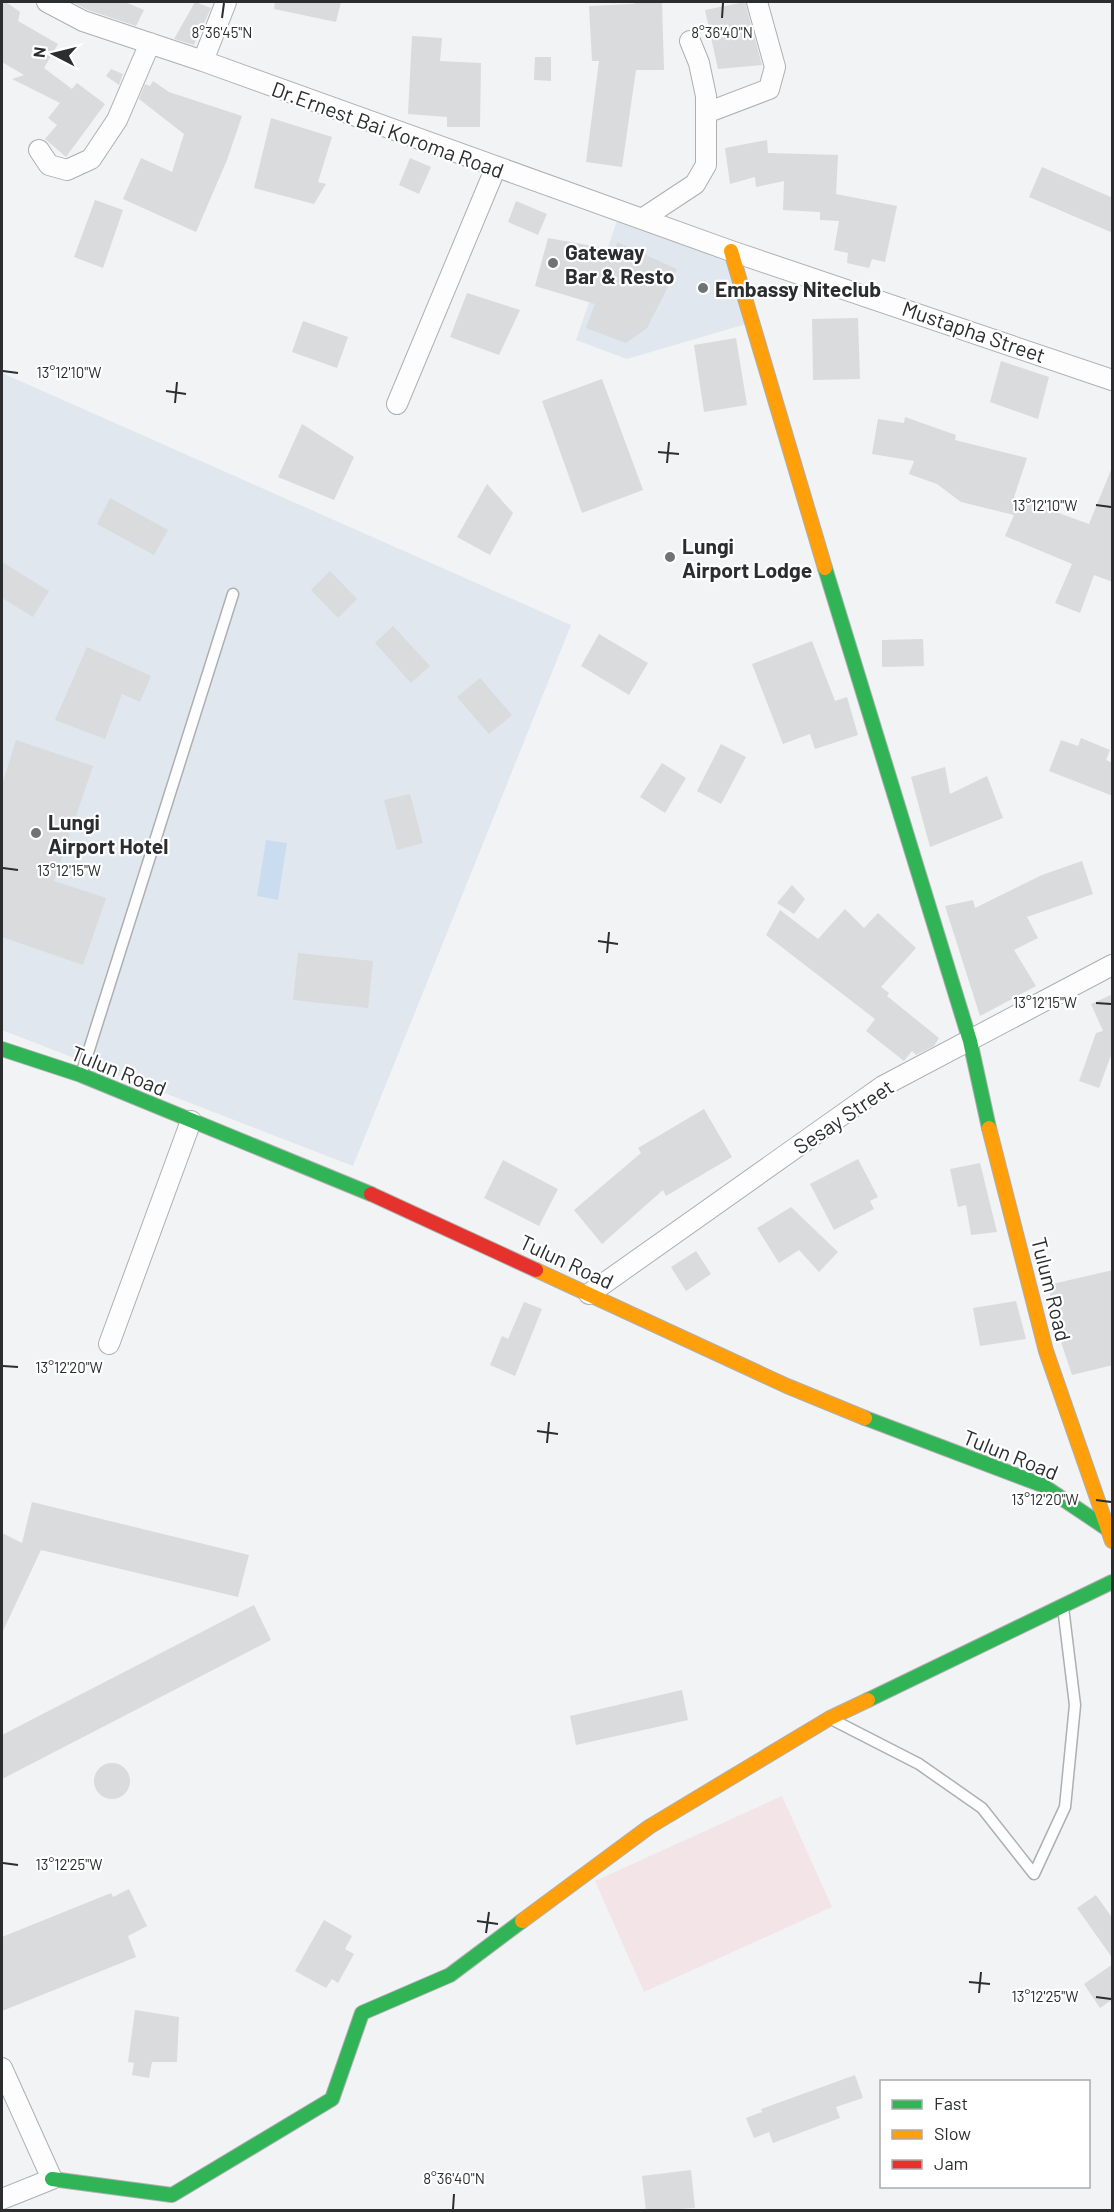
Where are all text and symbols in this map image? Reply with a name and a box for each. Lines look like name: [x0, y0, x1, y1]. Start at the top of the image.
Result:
text: 8°36'45"N: [192, 23, 252, 41]
text: 8°36'40"N: [691, 23, 753, 41]
north arrow: [24, 24, 84, 84]
text: N: [29, 46, 49, 59]
street label: Dr.Ernest Bai Koroma Road: [269, 75, 507, 183]
place label: Gateway Bar & Resto: [565, 239, 674, 288]
marker: Gateway Bar & Resto: [546, 256, 560, 270]
place label: Embassy Niteclub: [715, 276, 881, 301]
marker: Embassy Niteclub: [696, 281, 710, 295]
street label: Mustapha Street: [899, 295, 1049, 367]
text: 13°12'10"W: [37, 363, 101, 381]
text: 13°12'10"W: [1013, 496, 1077, 514]
place label: Lungi Airport Lodge: [682, 533, 812, 582]
marker: Lungi Airport Lodge: [663, 550, 677, 564]
place label: Lungi Airport Hotel: [48, 809, 168, 858]
marker: Lungi Airport Hotel: [29, 826, 43, 840]
text: 13°12'15"W: [37, 861, 101, 879]
text: 13°12'15"W: [1013, 993, 1077, 1011]
street label: Tulun Road: [68, 1040, 170, 1100]
street label: Sesay Street: [788, 1073, 898, 1159]
street label: Tulun Road: [516, 1228, 618, 1294]
street label: Tulum Road: [1027, 1234, 1077, 1344]
text: 13°12'20"W: [35, 1358, 103, 1376]
street label: Tulun Road: [960, 1424, 1062, 1484]
text: 13°12'20"W: [1011, 1490, 1079, 1508]
text: 13°12'25"W: [36, 1855, 102, 1873]
text: 13°12'25"W: [1012, 1987, 1078, 2005]
legend: [880, 2080, 1090, 2188]
text: Fast: [934, 2092, 968, 2114]
text: Slow: [934, 2122, 971, 2144]
text: Jam: [934, 2152, 968, 2174]
text: 8°36'40"N: [423, 2169, 485, 2187]

